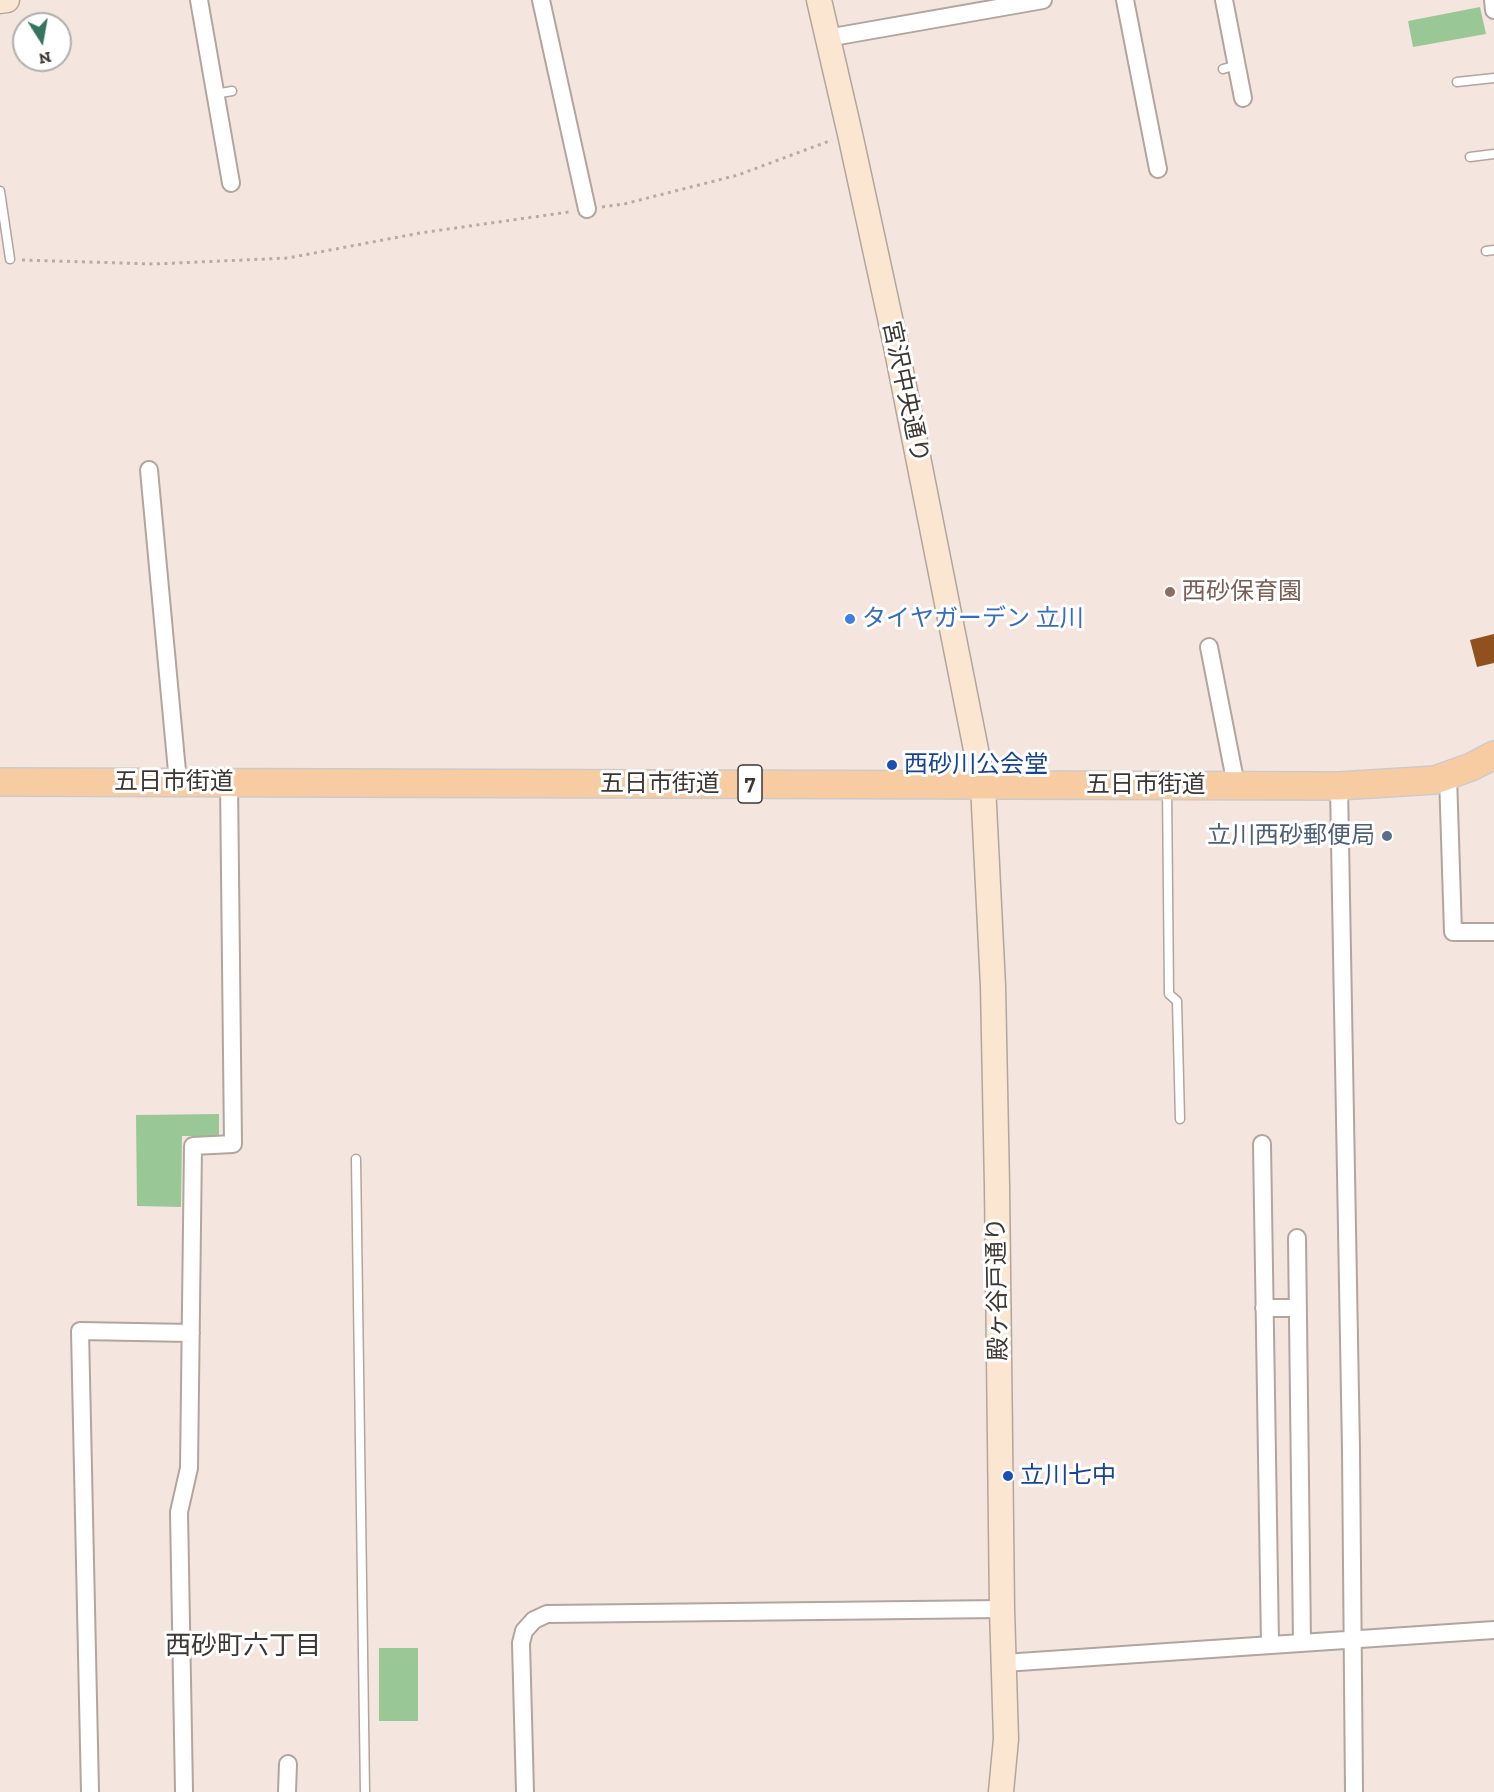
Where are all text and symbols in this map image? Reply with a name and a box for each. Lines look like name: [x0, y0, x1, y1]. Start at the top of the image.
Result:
north arrow: [12, 12, 72, 72]
text: N: [37, 48, 53, 69]
street label: 宮沢中央通り: [876, 319, 934, 465]
place label: 西砂保育園: [1182, 578, 1302, 606]
marker: 西砂保育園: [1163, 585, 1177, 599]
place label: タイヤガーデン 立川: [862, 605, 1083, 633]
marker: タイヤガーデン 立川: [843, 612, 857, 626]
place label: 西砂川公会堂: [904, 751, 1048, 779]
marker: 西砂川公会堂: [885, 758, 899, 772]
road number: 7: [738, 765, 762, 803]
street label: 五日市街道: [114, 768, 234, 796]
street label: 五日市街道: [600, 770, 720, 798]
street label: 五日市街道: [1086, 771, 1206, 799]
place label: 立川西砂郵便局: [1207, 822, 1375, 850]
marker: 立川西砂郵便局: [1380, 829, 1394, 843]
street label: 殿ヶ谷戸通り: [982, 1217, 1014, 1361]
place label: 立川七中: [1020, 1462, 1116, 1490]
marker: 立川七中: [1001, 1469, 1015, 1483]
district label: 西砂町六丁目: [165, 1631, 321, 1663]

